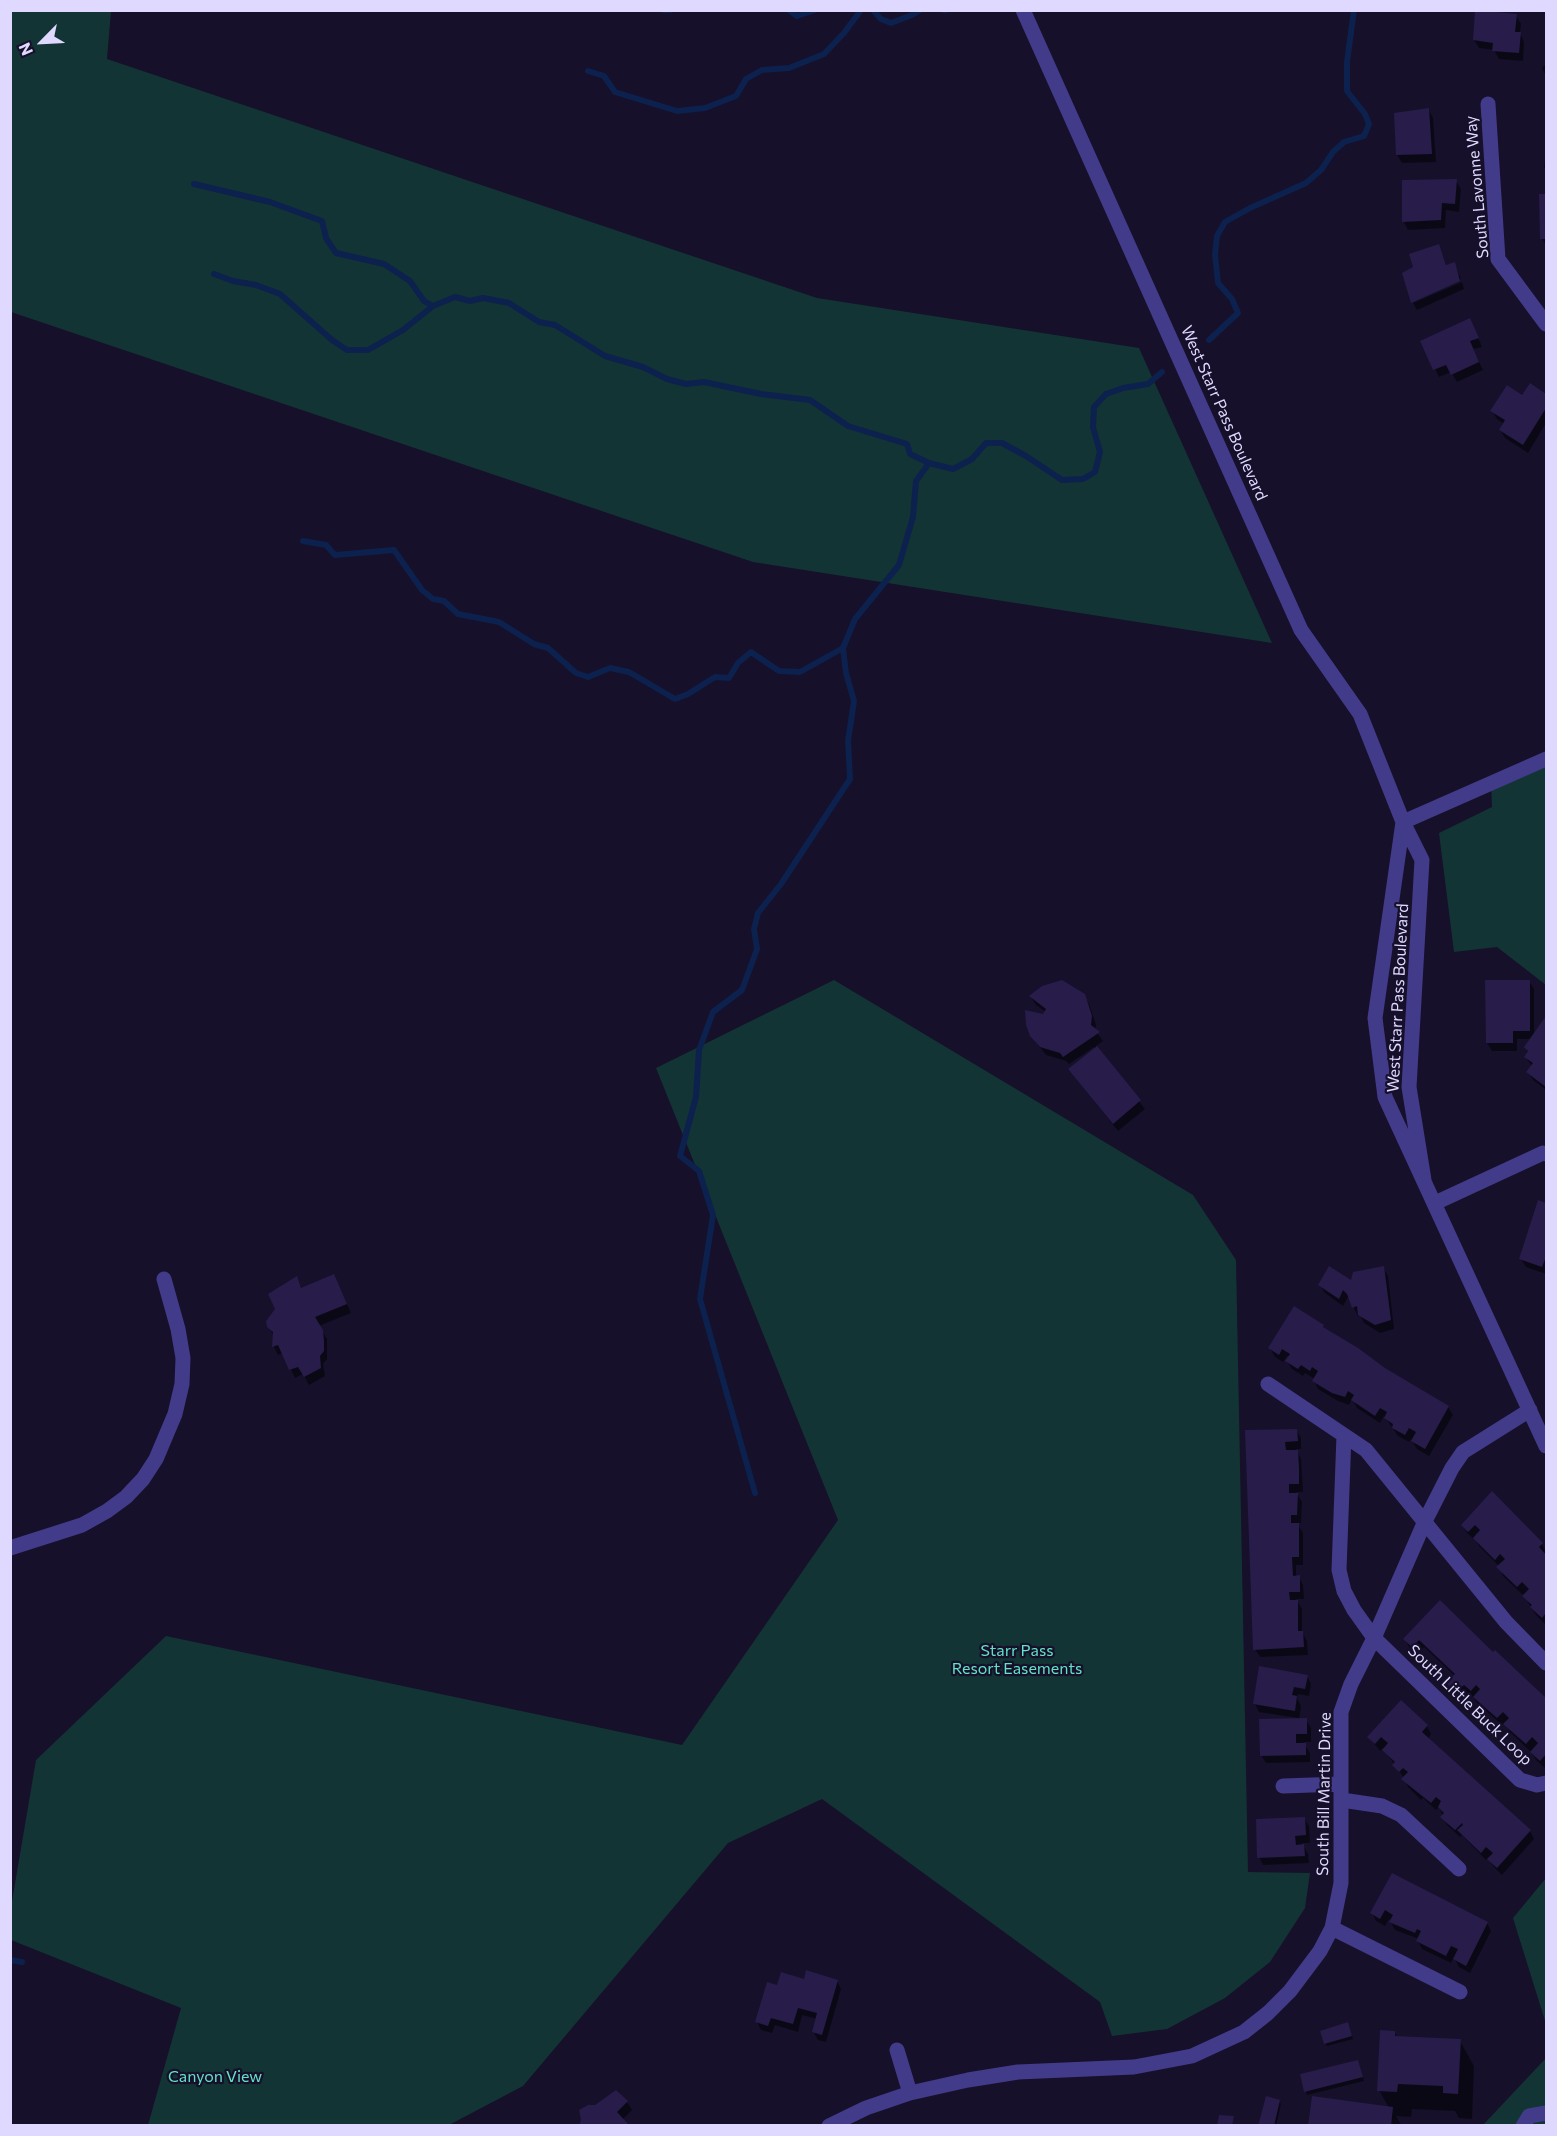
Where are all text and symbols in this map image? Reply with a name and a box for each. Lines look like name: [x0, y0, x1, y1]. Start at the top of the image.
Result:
north arrow: [12, 12, 72, 72]
text: N: [14, 40, 36, 59]
street label: South Lavonne Way: [1461, 115, 1493, 259]
street label: West Starr Pass Boulevard: [1177, 323, 1271, 503]
street label: West Starr Pass Boulevard: [1383, 903, 1413, 1093]
park label: Starr Pass Resort Easements: [952, 1641, 1082, 1679]
street label: South Little Buck Loop: [1404, 1641, 1536, 1769]
street label: South Bill Martin Drive: [1313, 1712, 1335, 1876]
park label: Canyon View: [168, 2067, 262, 2087]

